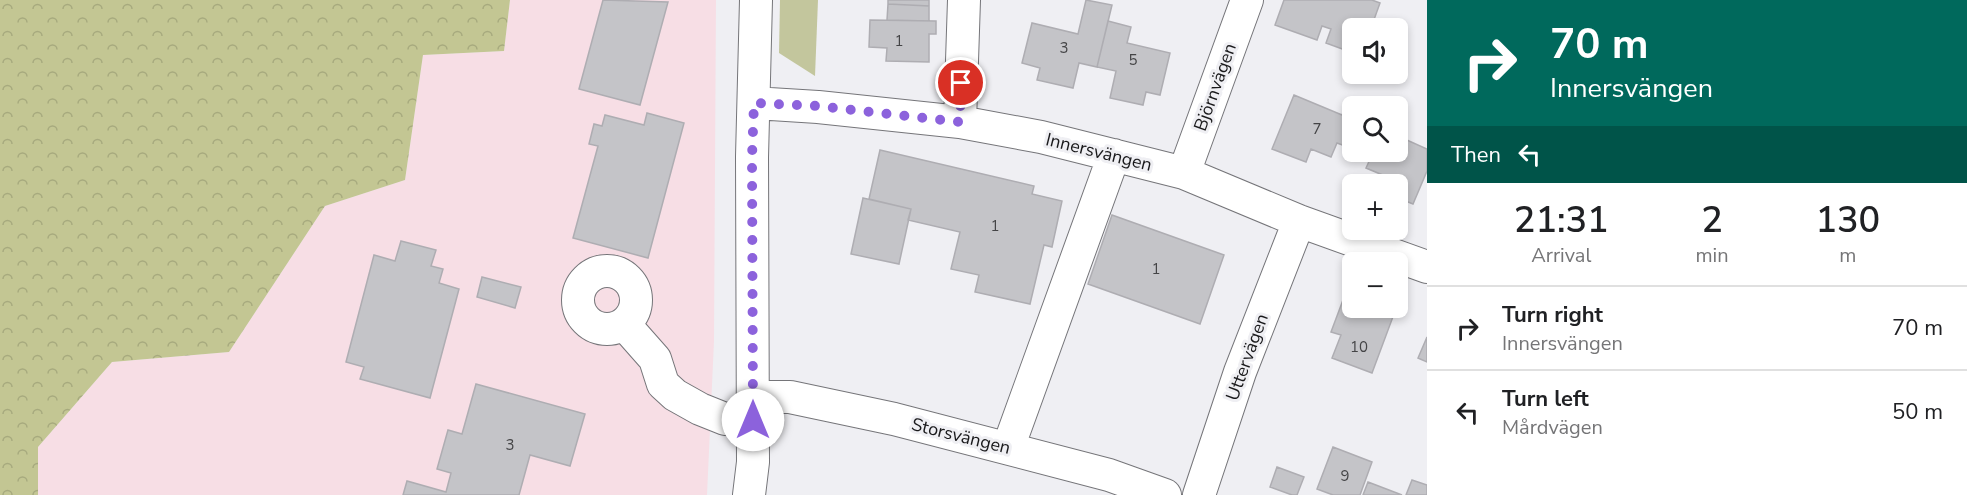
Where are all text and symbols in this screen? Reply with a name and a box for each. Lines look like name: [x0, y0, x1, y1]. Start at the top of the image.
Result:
text: 70 m: [1550, 16, 1649, 73]
map controls: [1342, 18, 1408, 318]
button: sound: [1342, 18, 1408, 84]
icon: right: [1451, 24, 1529, 102]
house number: 1: [894, 31, 904, 51]
house number: 3: [1059, 38, 1069, 58]
street label: Björnvägen: [1188, 40, 1242, 134]
house number: 5: [1128, 50, 1138, 70]
pin: [935, 57, 986, 108]
icon: arrive: [944, 66, 977, 99]
text: Innersvängen: [1550, 70, 1713, 107]
button: search: [1342, 96, 1408, 162]
house number: 7: [1312, 119, 1322, 139]
street label: Innersvängen: [1043, 127, 1155, 177]
icon: left: [1513, 138, 1546, 171]
text: Then: [1451, 140, 1501, 170]
button: +: [1342, 174, 1408, 240]
text: 21:31: [1514, 196, 1609, 245]
text: 2: [1701, 196, 1723, 245]
text: 130: [1815, 196, 1880, 245]
house number: 1: [990, 216, 1000, 236]
text: Arrival: [1531, 242, 1591, 269]
text: min: [1696, 242, 1729, 269]
text: m: [1839, 242, 1856, 269]
button: −: [1342, 252, 1408, 318]
house number: 1: [1151, 259, 1161, 279]
text: Turn right: [1502, 300, 1603, 330]
street label: Uttervägen: [1220, 310, 1274, 404]
icon: right: [1451, 312, 1484, 345]
text: 70 m: [1892, 313, 1943, 343]
text: Innersvängen: [1502, 330, 1623, 357]
house number: 10: [1350, 337, 1368, 357]
text: Turn left: [1502, 384, 1589, 414]
position arrow: [721, 388, 785, 452]
icon: left: [1451, 396, 1484, 429]
text: 50 m: [1892, 397, 1943, 427]
street label: Storsvängen: [909, 412, 1013, 460]
text: Mårdvägen: [1502, 414, 1603, 441]
house number: 3: [505, 435, 515, 455]
house number: 9: [1340, 466, 1350, 486]

